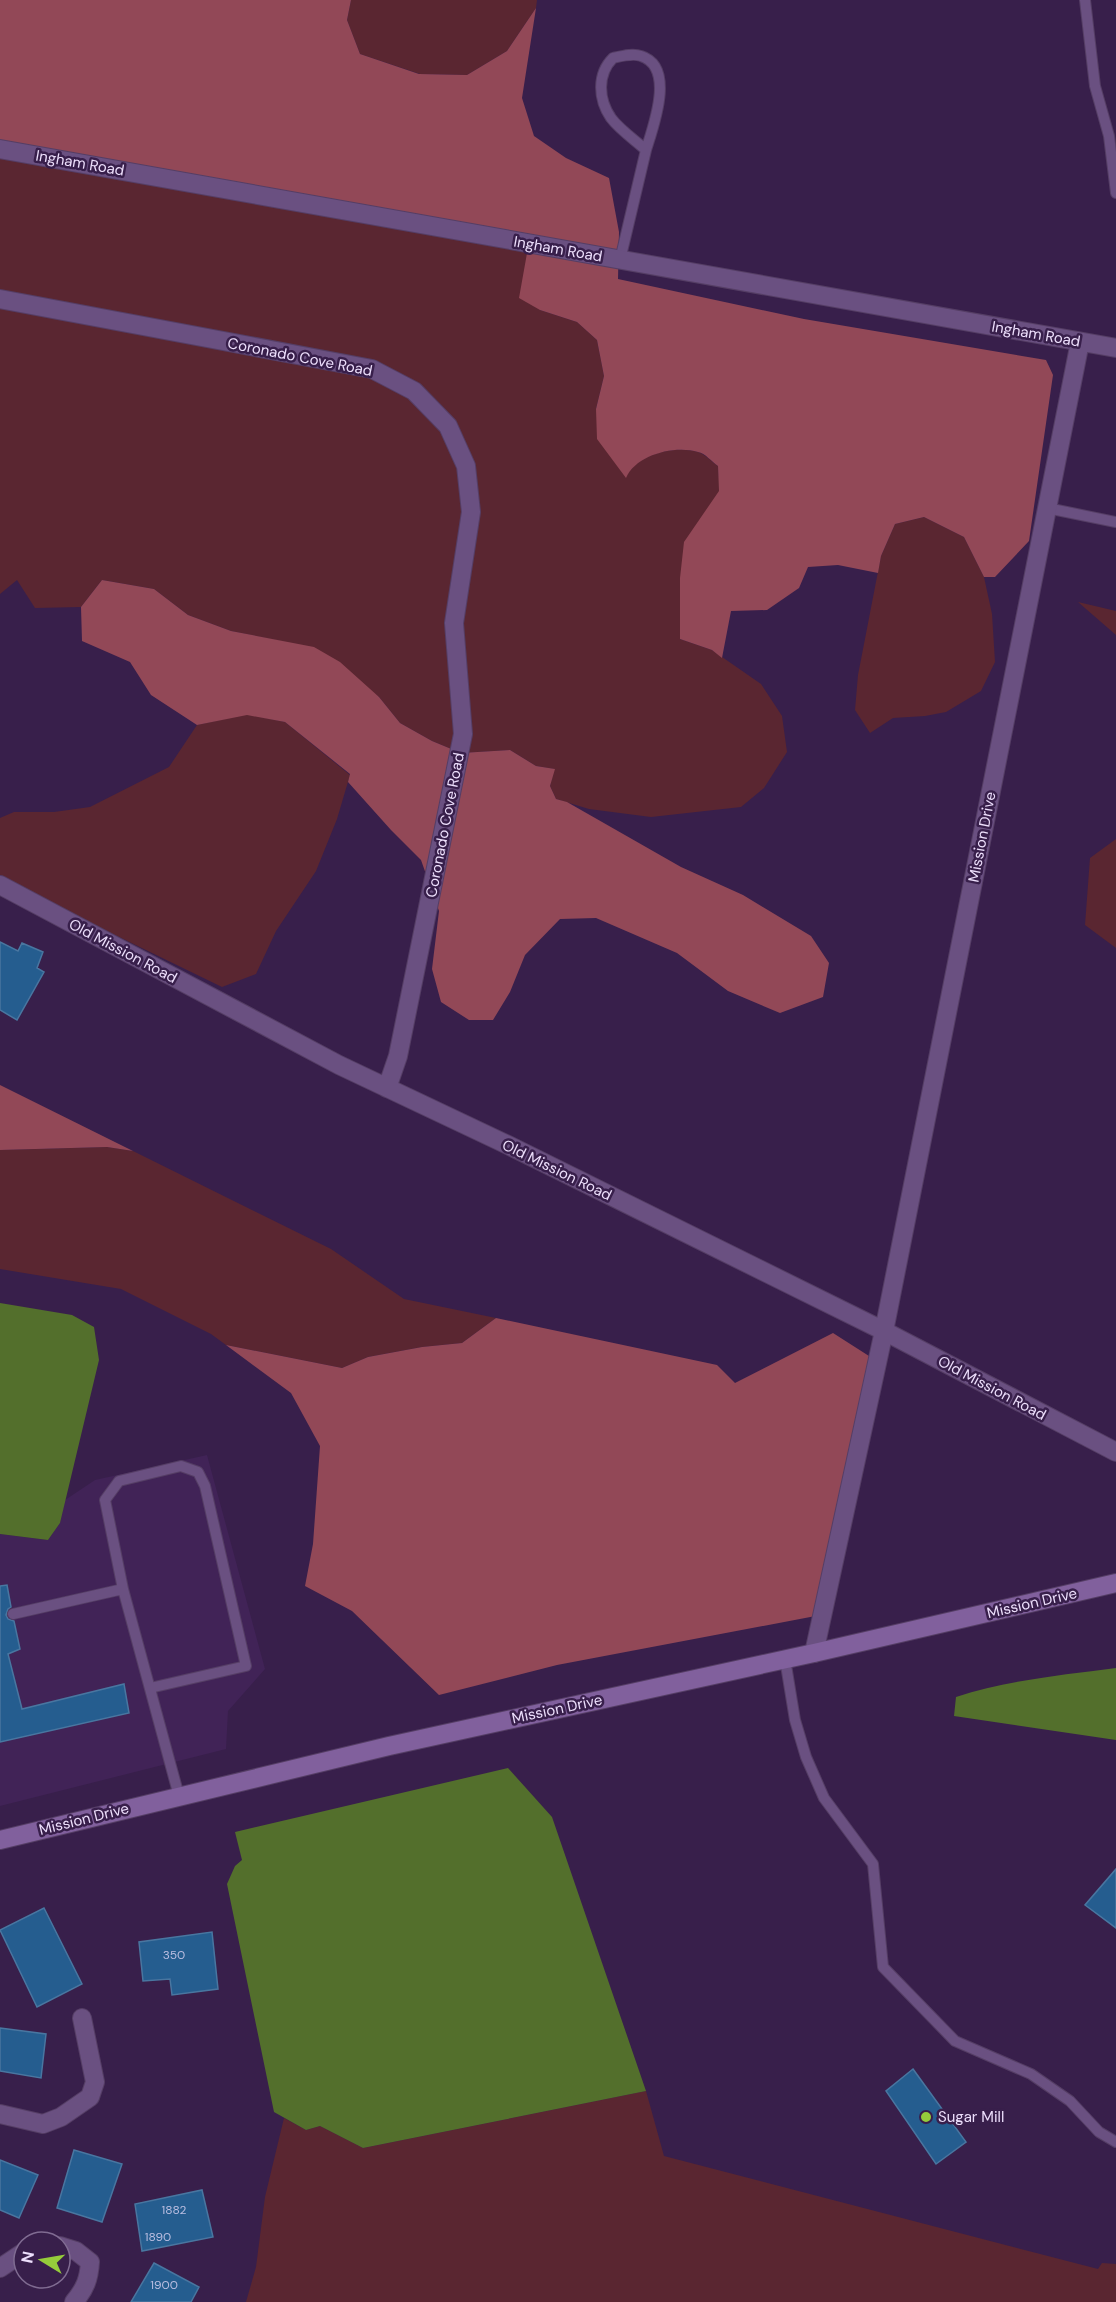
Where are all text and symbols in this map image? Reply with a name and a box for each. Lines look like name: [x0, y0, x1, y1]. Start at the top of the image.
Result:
street label: Ingham Road: [34, 145, 126, 181]
street label: Ingham Road: [512, 231, 604, 267]
street label: Ingham Road: [990, 316, 1082, 352]
street label: Coronado Cove Road: [226, 333, 374, 381]
street label: Coronado Cove Road: [421, 751, 469, 899]
street label: Mission Drive: [963, 790, 1001, 884]
street label: Old Mission Road: [65, 914, 181, 988]
street label: Old Mission Road: [499, 1135, 615, 1205]
street label: Old Mission Road: [934, 1351, 1050, 1425]
street label: Mission Drive: [985, 1583, 1079, 1623]
street label: Mission Drive: [510, 1690, 604, 1728]
street label: Mission Drive: [37, 1798, 131, 1840]
house number: 350: [163, 1947, 185, 1963]
place label: Sugar Mill: [938, 2107, 1004, 2127]
marker: Sugar Mill: [919, 2110, 933, 2124]
house number: 1882: [161, 2202, 187, 2218]
house number: 1890: [145, 2229, 171, 2245]
north arrow: [12, 2230, 72, 2290]
text: N: [16, 2250, 39, 2265]
house number: 1900: [150, 2277, 178, 2293]

